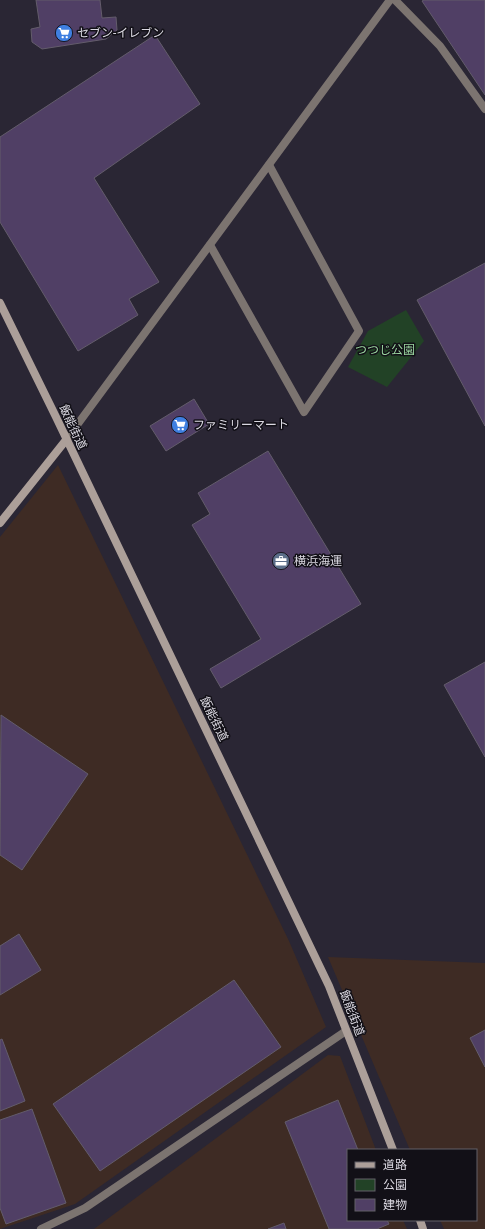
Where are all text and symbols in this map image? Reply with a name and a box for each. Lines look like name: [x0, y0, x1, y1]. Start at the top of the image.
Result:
supermarket icon: セブン-イレブン: [54, 23, 74, 43]
place label: セブン-イレブン: [77, 26, 164, 40]
park label: つつじ公園: [355, 343, 415, 357]
street label: 飯能街道: [57, 402, 89, 452]
supermarket icon: ファミリーマート: [170, 415, 190, 435]
place label: ファミリーマート: [193, 418, 289, 432]
office icon: 横浜海運: [271, 551, 291, 571]
place label: 横浜海運: [294, 554, 342, 568]
street label: 飯能街道: [197, 694, 231, 744]
street label: 飯能街道: [337, 988, 367, 1038]
legend: [347, 1149, 477, 1221]
text: 道路: [383, 1158, 407, 1172]
text: 公園: [383, 1178, 407, 1192]
text: 建物: [383, 1198, 407, 1212]

